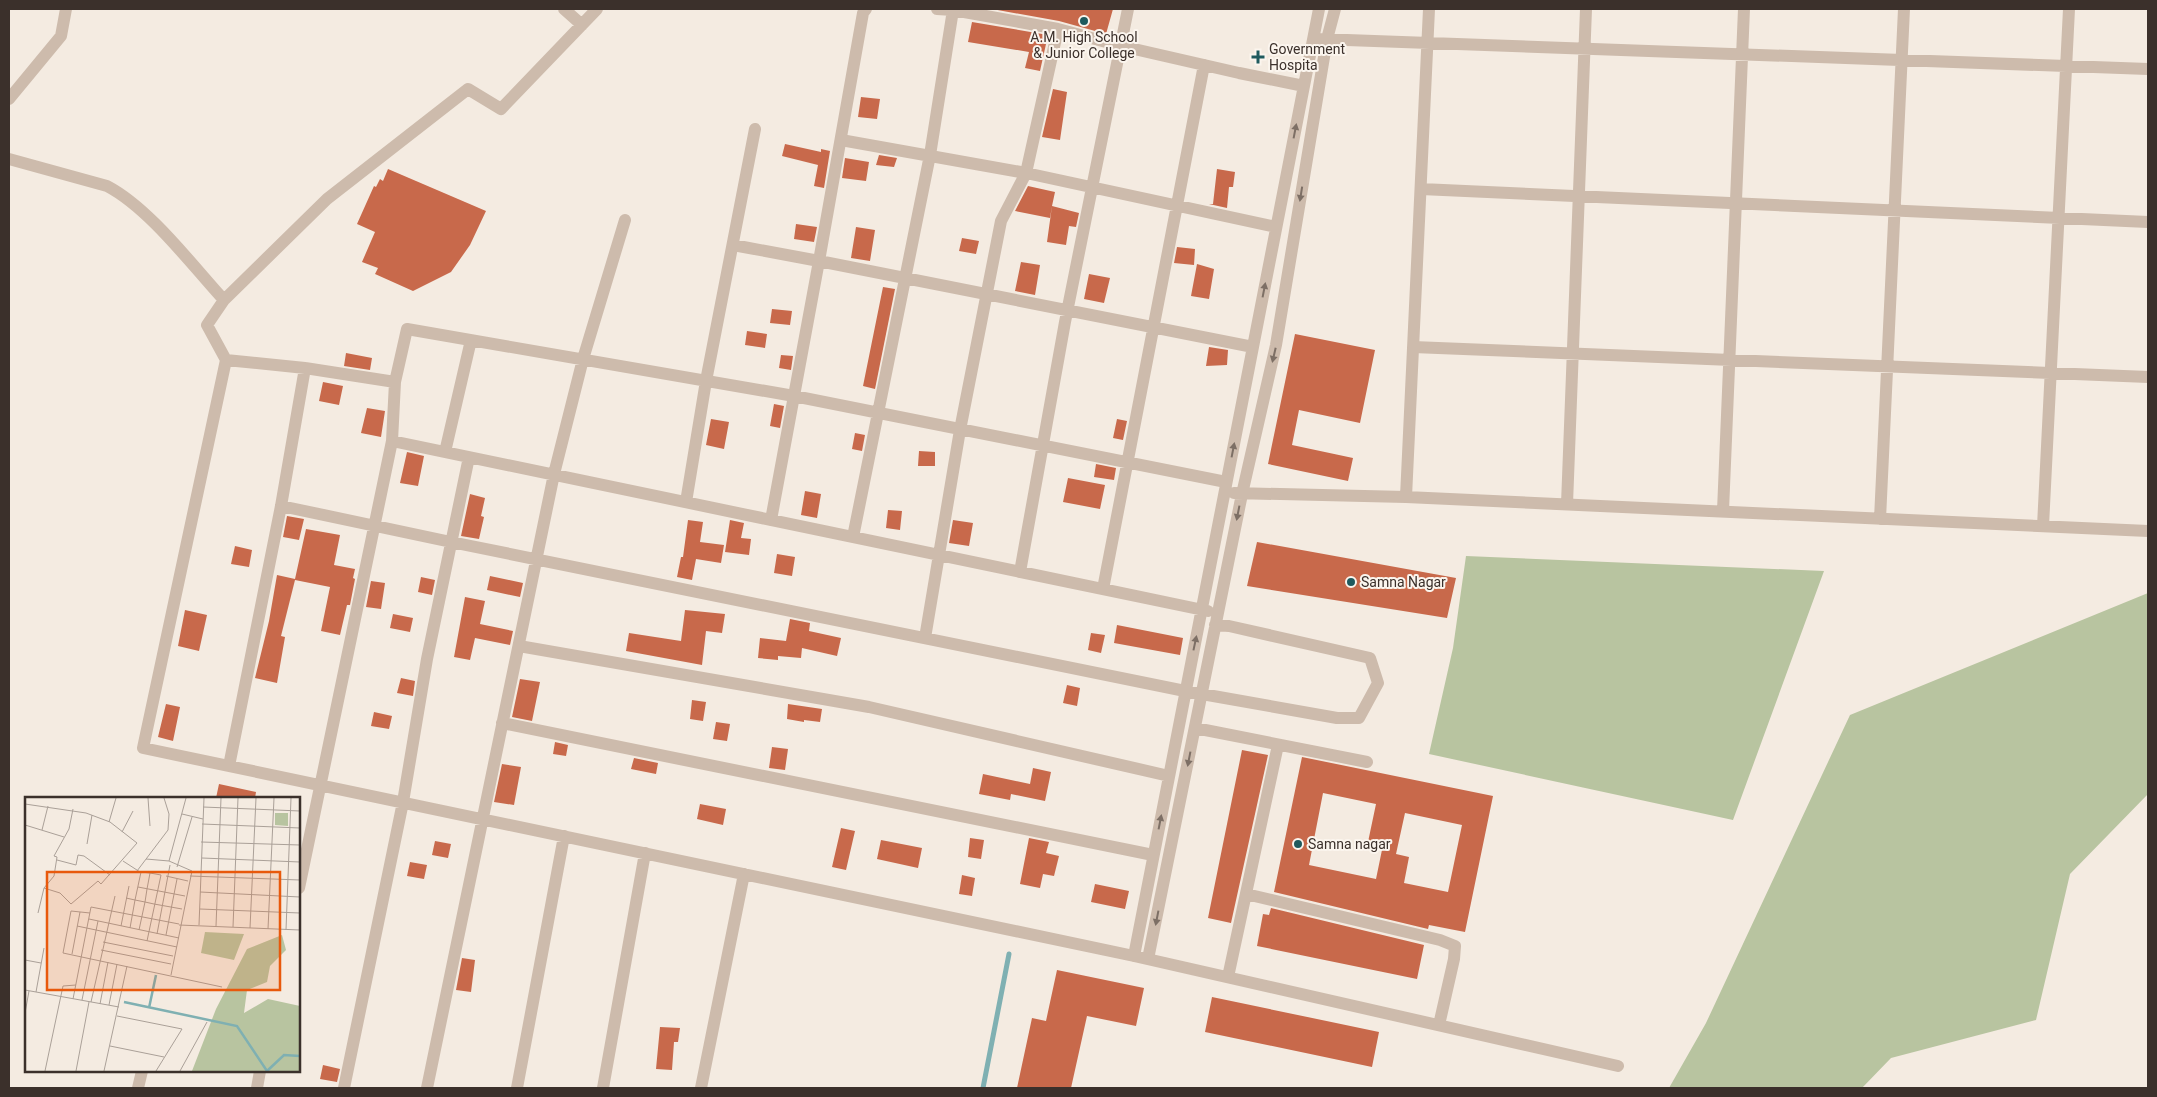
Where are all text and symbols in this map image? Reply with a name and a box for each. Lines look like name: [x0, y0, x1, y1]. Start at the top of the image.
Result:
marker: A.M. High School & Junior College: [1078, 15, 1090, 27]
place label: A.M. High School & Junior College: [1030, 29, 1138, 61]
place label: Government Hospita: [1269, 41, 1345, 73]
marker: Government Hospita: [1251, 50, 1265, 64]
one-way arrow: [1291, 123, 1299, 138]
one-way arrow: [1297, 187, 1305, 203]
one-way arrow: [1260, 282, 1268, 298]
one-way arrow: [1270, 347, 1278, 362]
one-way arrow: [1229, 441, 1237, 457]
one-way arrow: [1234, 506, 1242, 521]
place label: Samna Nagar: [1361, 574, 1446, 590]
marker: Samna Nagar: [1345, 576, 1357, 588]
one-way arrow: [1191, 636, 1199, 651]
one-way arrow: [1184, 751, 1192, 767]
inset map: [25, 797, 300, 1072]
one-way arrow: [1156, 813, 1164, 829]
place label: Samna nagar: [1308, 836, 1391, 852]
marker: Samna nagar: [1292, 838, 1304, 850]
one-way arrow: [1152, 911, 1160, 927]

